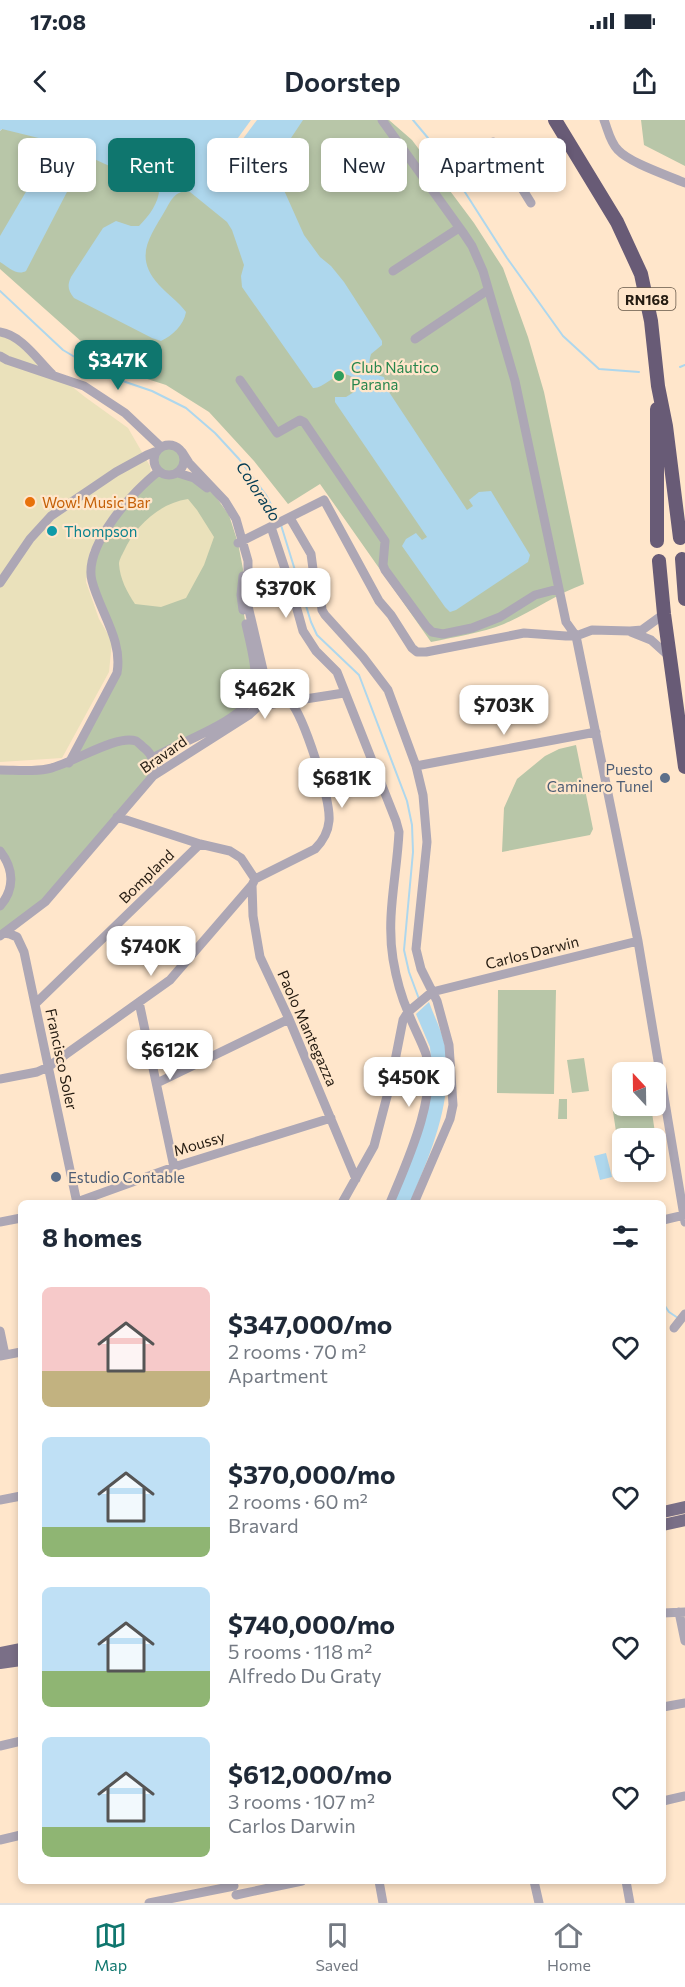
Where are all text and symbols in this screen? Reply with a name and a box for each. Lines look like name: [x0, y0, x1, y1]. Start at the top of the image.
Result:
text: 17:08: [30, 8, 86, 35]
icon: back: [24, 65, 57, 98]
text: Doorstep: [284, 65, 401, 98]
icon: share: [628, 65, 661, 98]
chip: Buy: [18, 138, 96, 192]
chip: Rent: [108, 138, 195, 192]
chip: Filters: [207, 138, 309, 192]
chip: New: [321, 138, 407, 192]
chip: Apartment: [419, 138, 566, 192]
road number: RN168: [618, 288, 676, 310]
pin: $347K: [76, 340, 160, 391]
text: $347K: [88, 347, 148, 371]
place label: Club Náutico Parana: [351, 358, 439, 393]
marker: Club Náutico Parana: [332, 369, 346, 383]
water label: Colorado: [233, 458, 285, 524]
place label: Wow! Music Bar: [42, 493, 151, 511]
marker: Wow! Music Bar: [23, 495, 37, 509]
place label: Thompson: [64, 522, 137, 540]
marker: Thompson: [45, 524, 59, 538]
pin: $370K: [244, 568, 328, 619]
text: $370K: [255, 575, 317, 599]
pin: $462K: [223, 669, 307, 720]
text: $462K: [234, 676, 296, 700]
pin: $703K: [462, 685, 546, 736]
text: $703K: [473, 692, 535, 716]
street label: Bravard: [136, 731, 190, 777]
pin: $681K: [300, 758, 384, 809]
place label: Puesto Caminero Tunel: [547, 760, 653, 795]
text: $681K: [312, 765, 372, 789]
marker: Puesto Caminero Tunel: [658, 771, 672, 785]
street label: Bompland: [115, 845, 177, 907]
pin: $740K: [109, 926, 193, 977]
street label: Carlos Darwin: [483, 932, 581, 972]
text: $740K: [121, 933, 181, 957]
street label: Paolo Mantegazza: [274, 967, 342, 1089]
street label: Francisco Soler: [42, 1007, 82, 1111]
pin: $612K: [128, 1030, 212, 1081]
text: $612K: [141, 1037, 199, 1061]
pin: $450K: [367, 1057, 451, 1108]
north arrow: [612, 1062, 666, 1116]
map controls: [612, 1062, 666, 1182]
text: $450K: [378, 1064, 440, 1088]
street label: Moussy: [171, 1127, 227, 1159]
button: locate: [612, 1128, 666, 1182]
place label: Estudio Contable: [68, 1168, 185, 1186]
marker: Estudio Contable: [49, 1170, 63, 1184]
icon: filters: [609, 1220, 642, 1253]
text: 8 homes: [42, 1221, 142, 1252]
text: $347,000/mo: [228, 1308, 392, 1339]
icon: home: [90, 1311, 162, 1383]
icon: heart: [609, 1331, 642, 1364]
text: 2 rooms · 70 m²: [228, 1339, 366, 1363]
text: Apartment: [228, 1363, 328, 1387]
text: $370,000/mo: [228, 1458, 395, 1489]
icon: home: [90, 1461, 162, 1533]
icon: heart: [609, 1481, 642, 1514]
text: 2 rooms · 60 m²: [228, 1489, 368, 1513]
text: Bravard: [228, 1513, 299, 1537]
text: $740,000/mo: [228, 1608, 395, 1639]
icon: home: [90, 1611, 162, 1683]
icon: heart: [609, 1631, 642, 1664]
text: 5 rooms · 118 m²: [228, 1639, 372, 1663]
text: Alfredo Du Graty: [228, 1663, 382, 1687]
text: $612,000/mo: [228, 1758, 392, 1789]
icon: home: [90, 1761, 162, 1833]
icon: heart: [609, 1781, 642, 1814]
text: 3 rooms · 107 m²: [228, 1789, 375, 1813]
text: Carlos Darwin: [228, 1813, 356, 1837]
tab: Map: [94, 1919, 127, 1974]
tab: Saved: [315, 1919, 359, 1974]
tab: Home: [547, 1919, 591, 1974]

